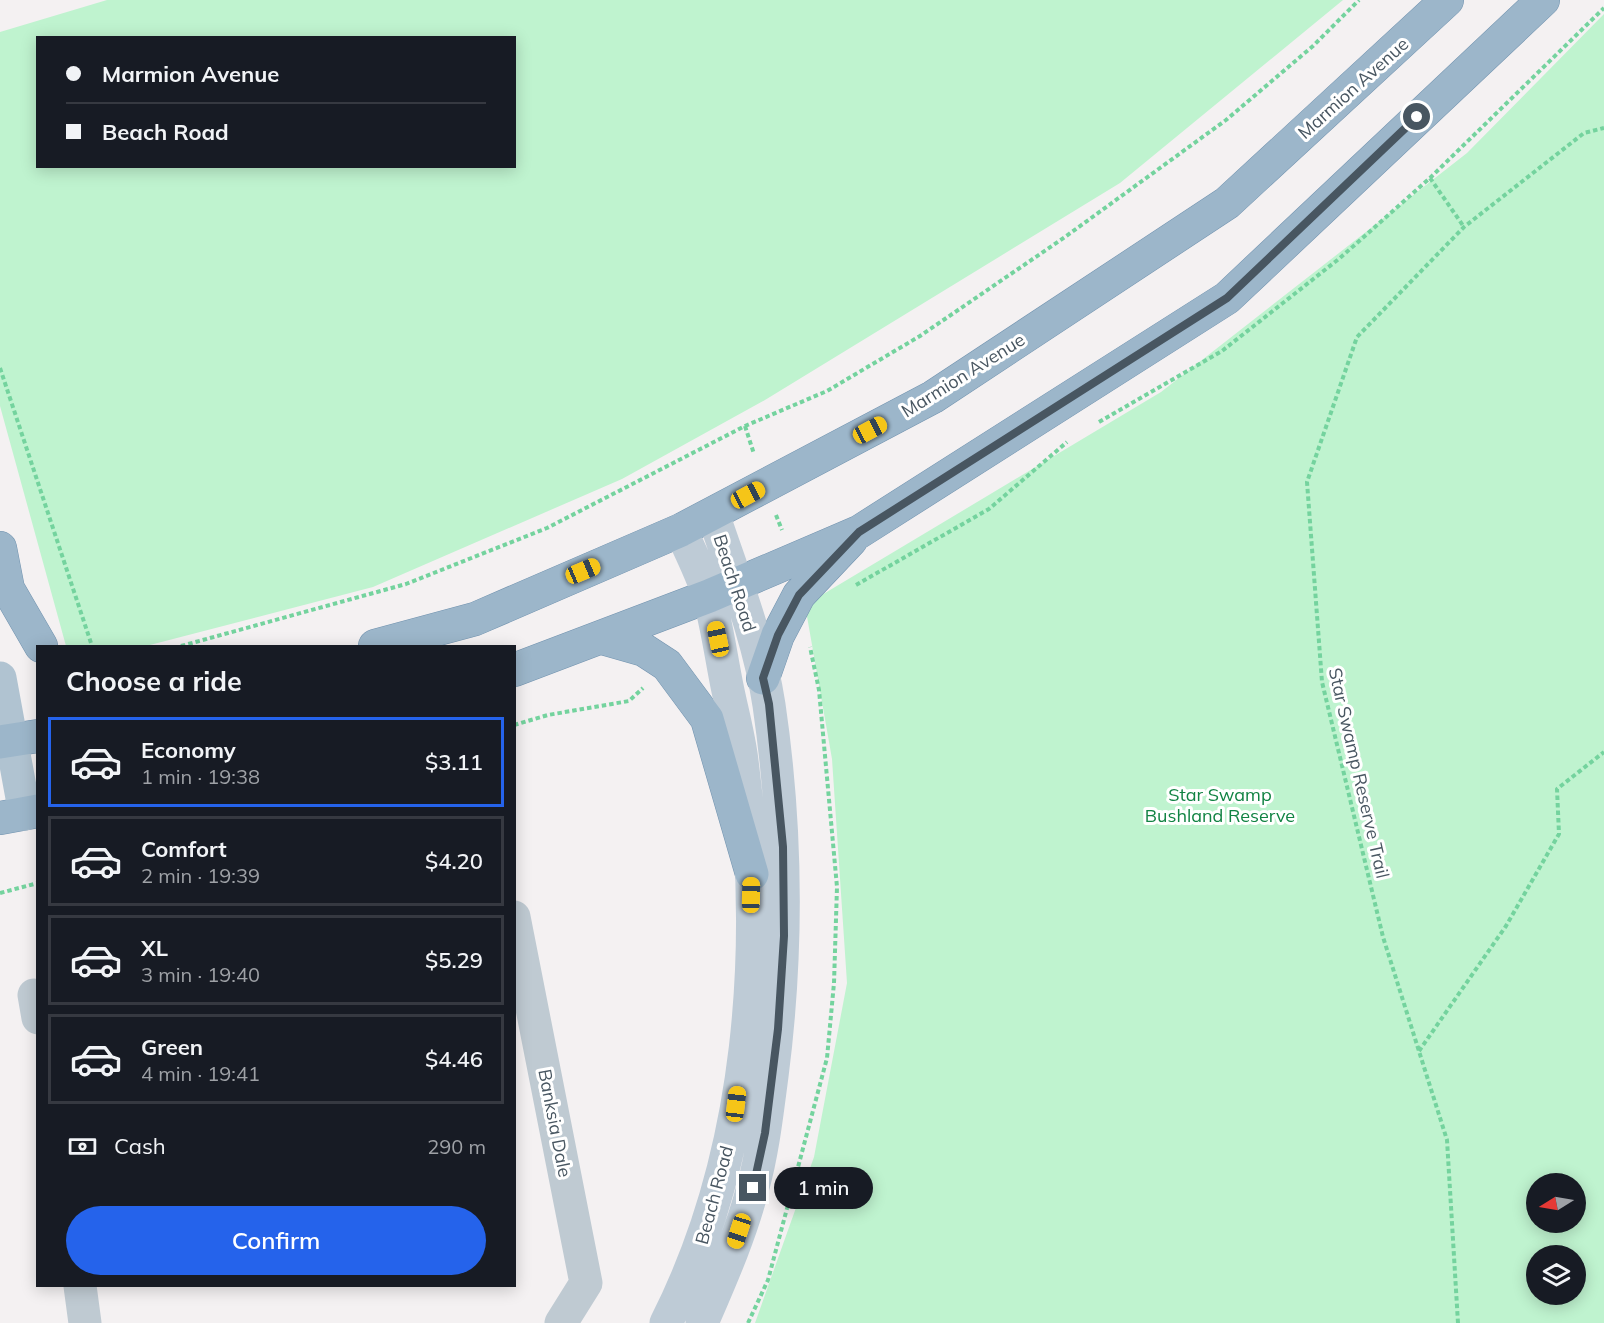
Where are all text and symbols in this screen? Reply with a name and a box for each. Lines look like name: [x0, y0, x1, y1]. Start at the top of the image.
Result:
street label: Marmion Avenue: [1293, 32, 1413, 144]
text: Marmion Avenue: [102, 60, 279, 88]
route start: [1403, 103, 1430, 130]
text: Beach Road: [102, 118, 229, 146]
street label: Marmion Avenue: [897, 328, 1029, 422]
car: [850, 414, 890, 446]
car: [728, 479, 768, 511]
street label: Beach Road: [708, 531, 762, 635]
car: [563, 556, 603, 586]
car: [705, 620, 731, 658]
text: Choose a ride: [66, 664, 242, 698]
street label: Star Swamp Reserve Trail: [1324, 666, 1394, 880]
icon: car: [69, 735, 123, 789]
text: Economy: [141, 736, 236, 764]
text: $3.11: [425, 748, 483, 776]
text: 1 min · 19:38: [141, 764, 260, 789]
park label: Star Swamp Bushland Reserve: [1145, 783, 1295, 827]
icon: car: [69, 834, 123, 888]
text: Comfort: [141, 835, 227, 863]
text: $4.20: [425, 847, 483, 875]
text: 2 min · 19:39: [141, 863, 260, 888]
car: [742, 877, 760, 913]
icon: car: [69, 933, 123, 987]
text: XL: [141, 934, 168, 962]
text: $5.29: [425, 946, 483, 974]
text: 3 min · 19:40: [141, 962, 260, 987]
icon: car: [69, 1032, 123, 1086]
text: Green: [141, 1033, 203, 1061]
text: $4.46: [425, 1045, 483, 1073]
text: 4 min · 19:41: [141, 1061, 260, 1086]
street label: Banksia Dale: [533, 1067, 577, 1179]
car: [725, 1085, 747, 1123]
icon: cash: [66, 1130, 99, 1163]
text: Cash: [114, 1132, 166, 1160]
text: 290 m: [427, 1134, 486, 1159]
street label: Beach Road: [690, 1143, 738, 1247]
callout: 1 min: [774, 1167, 873, 1209]
north arrow: [1526, 1173, 1586, 1233]
map controls: [1526, 1173, 1586, 1305]
route end: [739, 1174, 766, 1201]
text: 1 min: [798, 1175, 849, 1200]
button: Confirm: [66, 1206, 486, 1275]
car: [725, 1211, 753, 1251]
button: layers: [1526, 1245, 1586, 1305]

